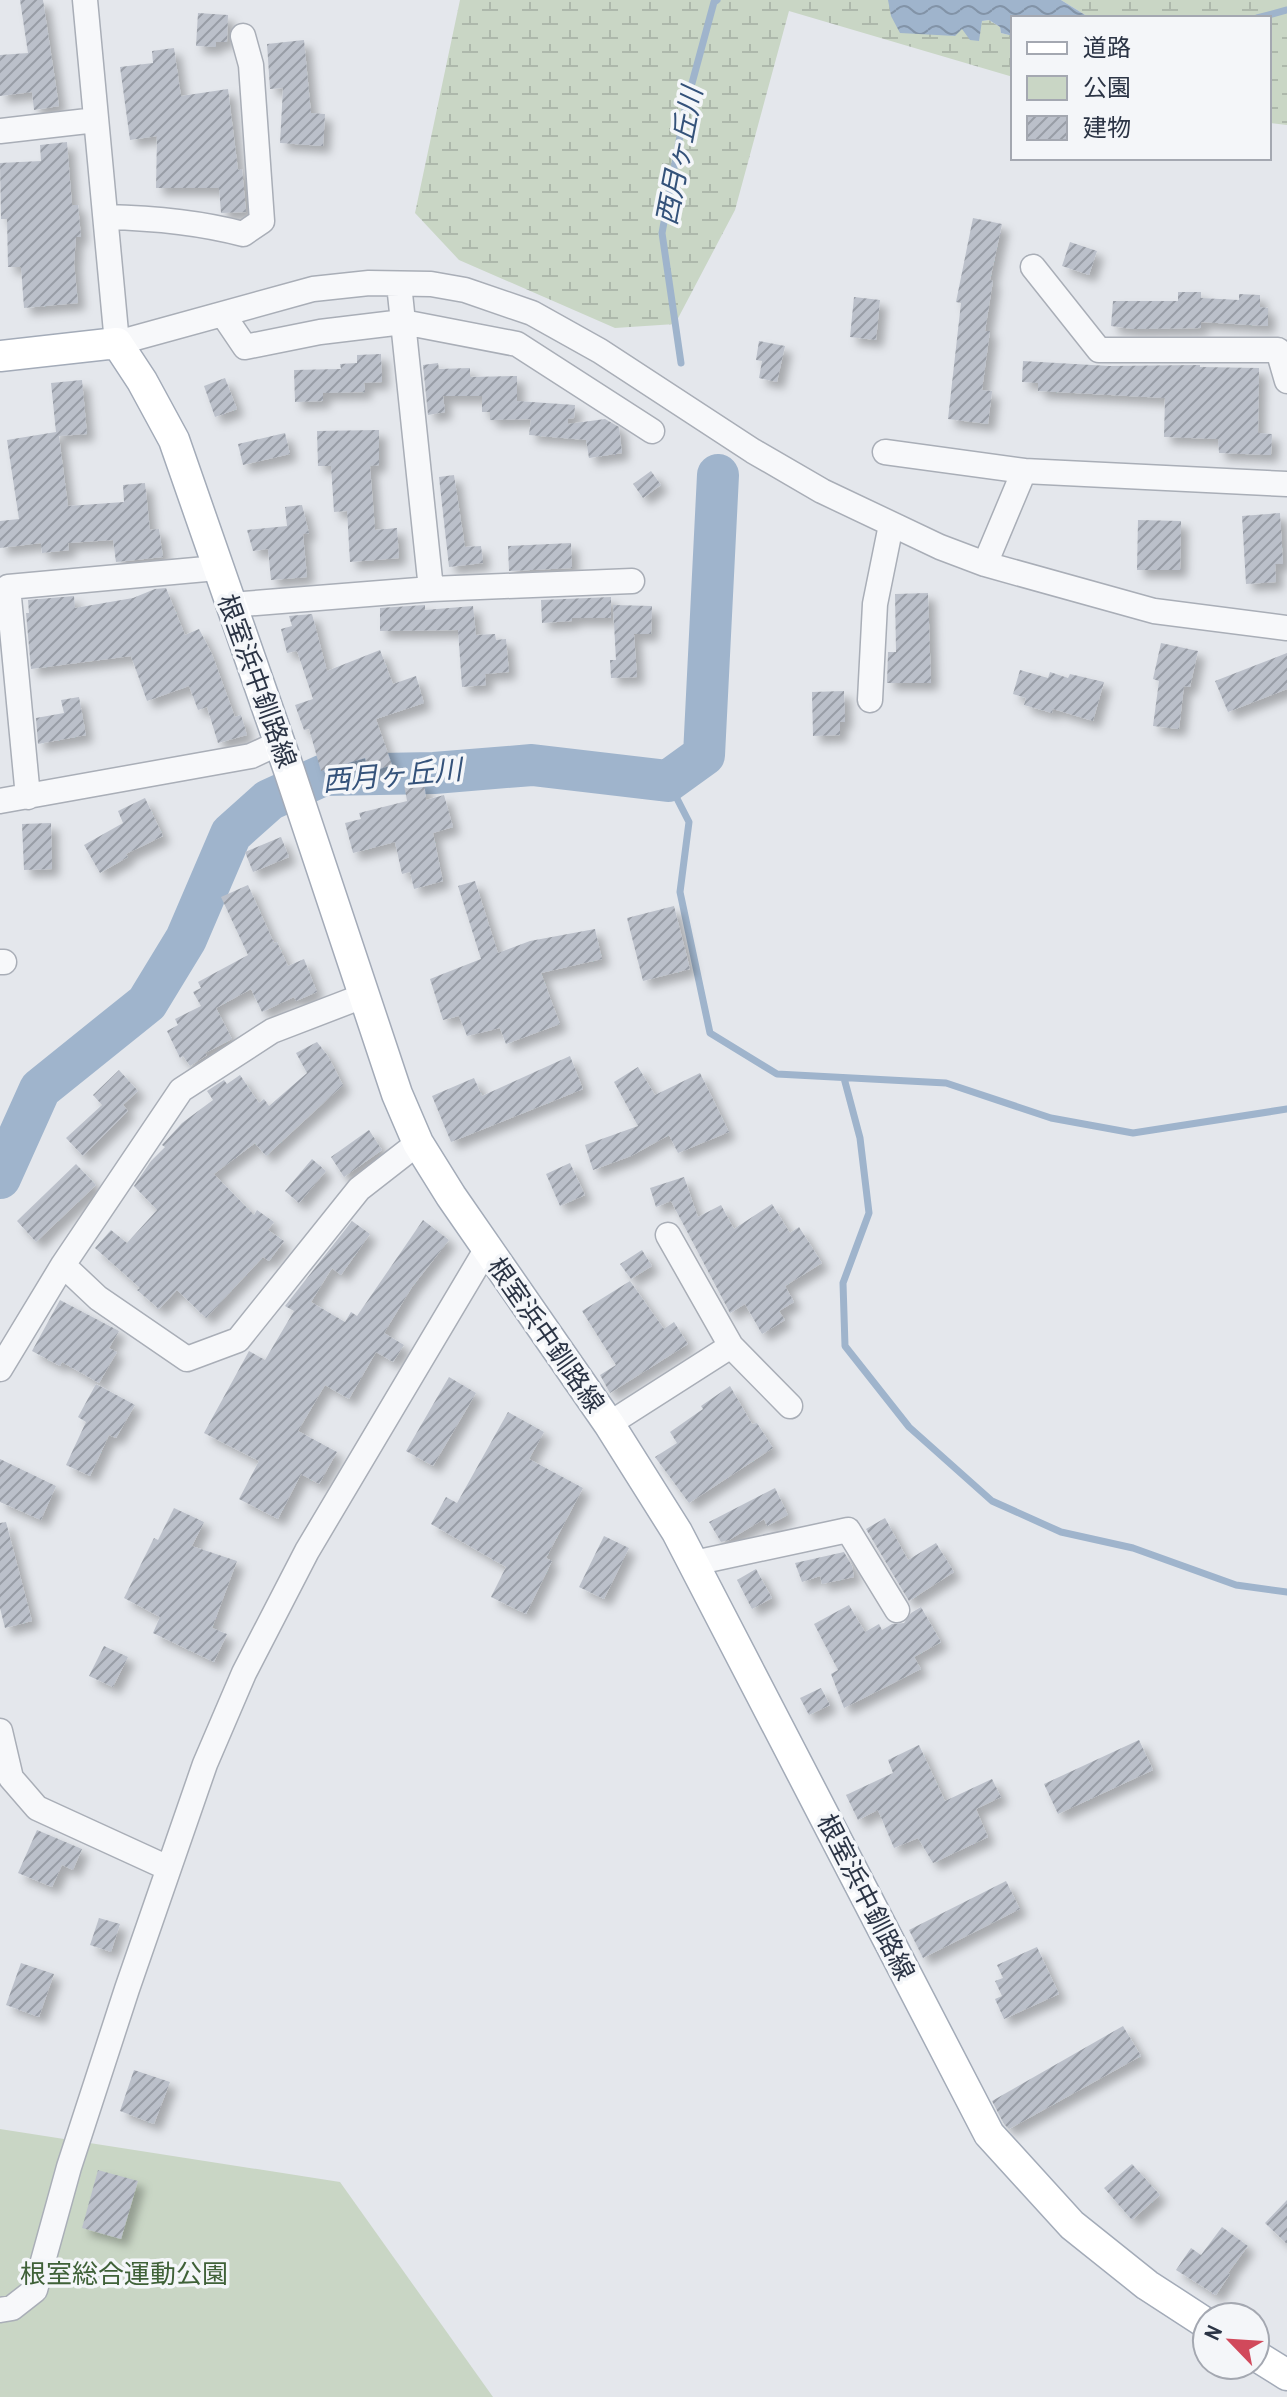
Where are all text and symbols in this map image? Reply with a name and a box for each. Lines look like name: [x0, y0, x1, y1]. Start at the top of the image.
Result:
legend: [1011, 16, 1271, 160]
text: 道路: [1083, 31, 1131, 63]
text: 公園: [1083, 71, 1131, 103]
water label: 西月ヶ丘川: [647, 81, 712, 228]
text: 建物: [1083, 111, 1131, 143]
street label: 根室浜中釧路線: [210, 589, 305, 772]
water label: 西月ヶ丘川: [321, 750, 466, 800]
street label: 根室浜中釧路線: [480, 1250, 613, 1419]
street label: 根室浜中釧路線: [810, 1808, 923, 1986]
park label: 根室総合運動公園: [20, 2256, 228, 2291]
north arrow: [1191, 2301, 1271, 2381]
text: N: [1197, 2320, 1229, 2345]

